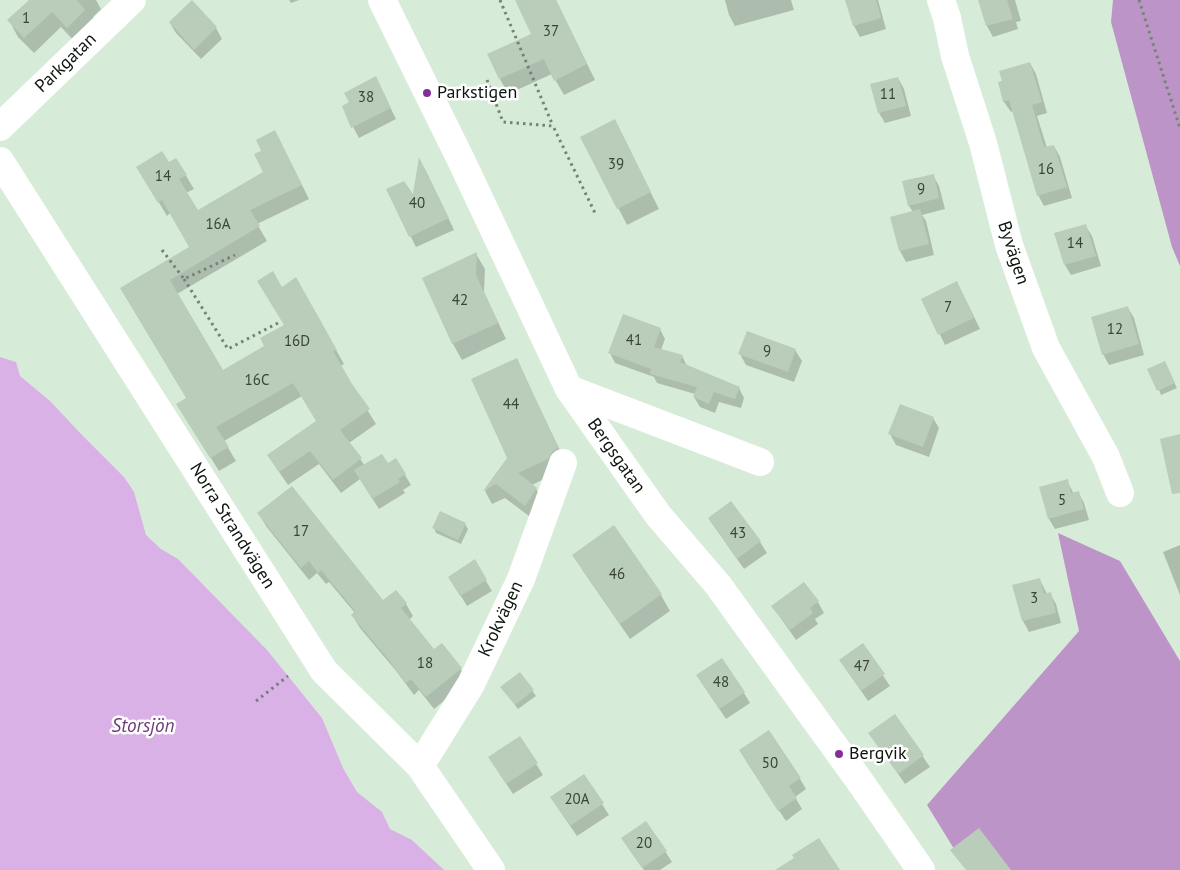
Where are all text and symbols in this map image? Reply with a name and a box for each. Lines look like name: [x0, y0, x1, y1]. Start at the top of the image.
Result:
house number: 1: [22, 10, 30, 28]
house number: 37: [543, 23, 559, 41]
street label: Parkgatan: [31, 29, 101, 97]
place label: Parkstigen: [437, 82, 517, 104]
house number: 11: [880, 86, 896, 104]
marker: Parkstigen: [421, 87, 433, 99]
house number: 38: [358, 89, 374, 107]
house number: 39: [608, 156, 624, 174]
house number: 16: [1038, 161, 1054, 179]
house number: 14: [155, 168, 171, 186]
house number: 9: [917, 181, 925, 199]
house number: 40: [409, 195, 425, 213]
house number: 16A: [205, 216, 231, 234]
street label: Byvägen: [993, 219, 1033, 287]
house number: 14: [1067, 235, 1083, 253]
house number: 42: [452, 292, 468, 310]
house number: 7: [944, 299, 952, 317]
house number: 12: [1107, 321, 1123, 339]
house number: 41: [626, 332, 642, 350]
house number: 16D: [284, 333, 310, 351]
house number: 9: [763, 343, 771, 361]
house number: 16C: [245, 372, 269, 390]
house number: 44: [503, 396, 519, 414]
street label: Bergsgatan: [582, 414, 650, 498]
street label: Norra Strandvägen: [185, 459, 279, 593]
house number: 5: [1058, 492, 1066, 510]
house number: 17: [293, 523, 309, 541]
house number: 43: [730, 525, 746, 543]
house number: 46: [609, 566, 625, 584]
street label: Krokvägen: [474, 578, 528, 660]
house number: 3: [1030, 590, 1038, 608]
house number: 18: [417, 655, 433, 673]
house number: 47: [854, 658, 870, 676]
house number: 48: [713, 674, 729, 692]
water label: Storsjön: [112, 716, 174, 738]
place label: Bergvik: [849, 743, 907, 765]
marker: Bergvik: [833, 748, 845, 760]
house number: 50: [762, 755, 778, 773]
house number: 20A: [564, 791, 590, 809]
house number: 20: [636, 835, 652, 853]

